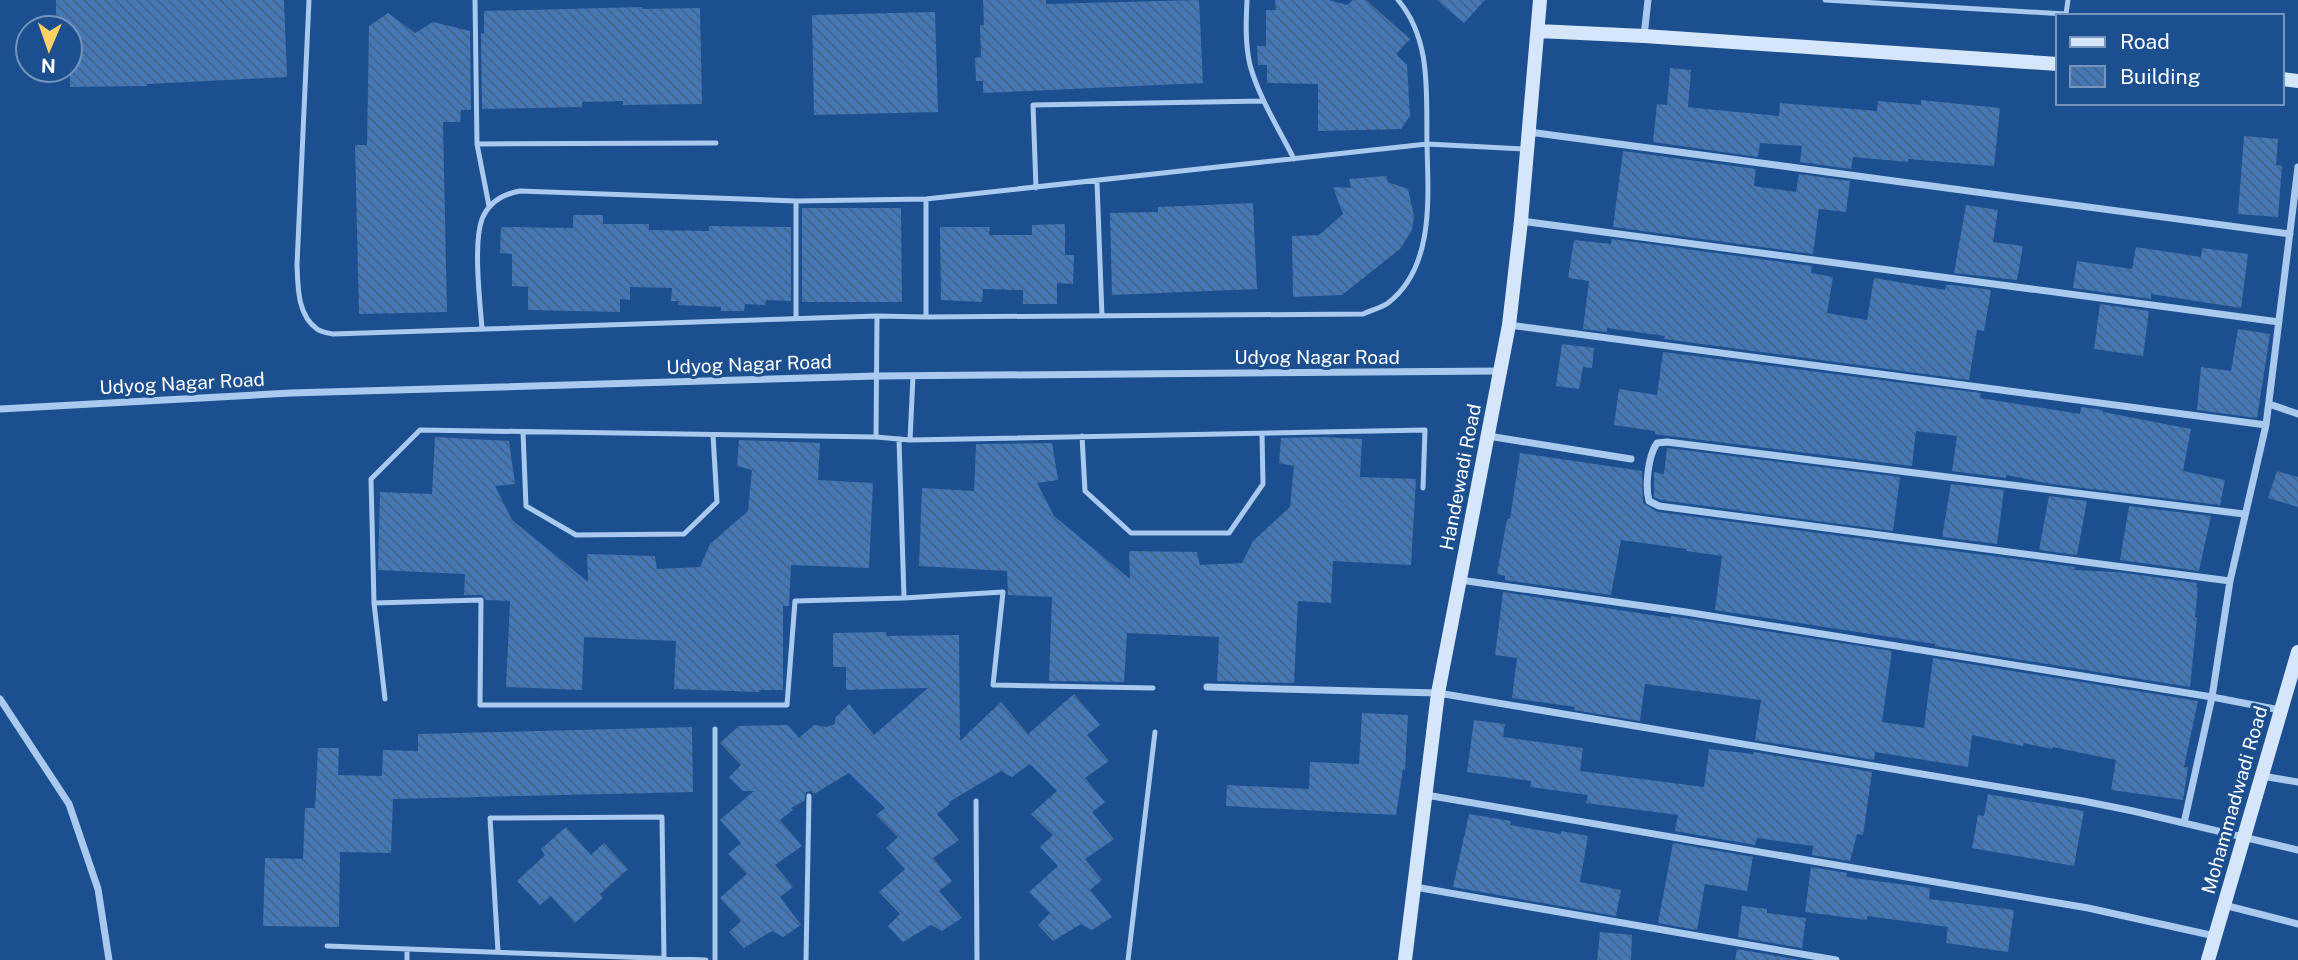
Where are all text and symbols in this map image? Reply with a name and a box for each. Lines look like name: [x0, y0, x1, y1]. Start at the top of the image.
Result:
north arrow: [14, 14, 84, 84]
legend: [2056, 14, 2284, 105]
text: Road: [2120, 29, 2170, 54]
text: N: [41, 55, 56, 77]
text: Building: [2120, 64, 2201, 89]
street label: Udyog Nagar Road: [1234, 346, 1400, 368]
street label: Udyog Nagar Road: [666, 350, 832, 378]
street label: Udyog Nagar Road: [99, 368, 265, 398]
street label: Handewadi Road: [1435, 402, 1485, 552]
street label: Mohammadwadi Road: [2197, 704, 2271, 896]

